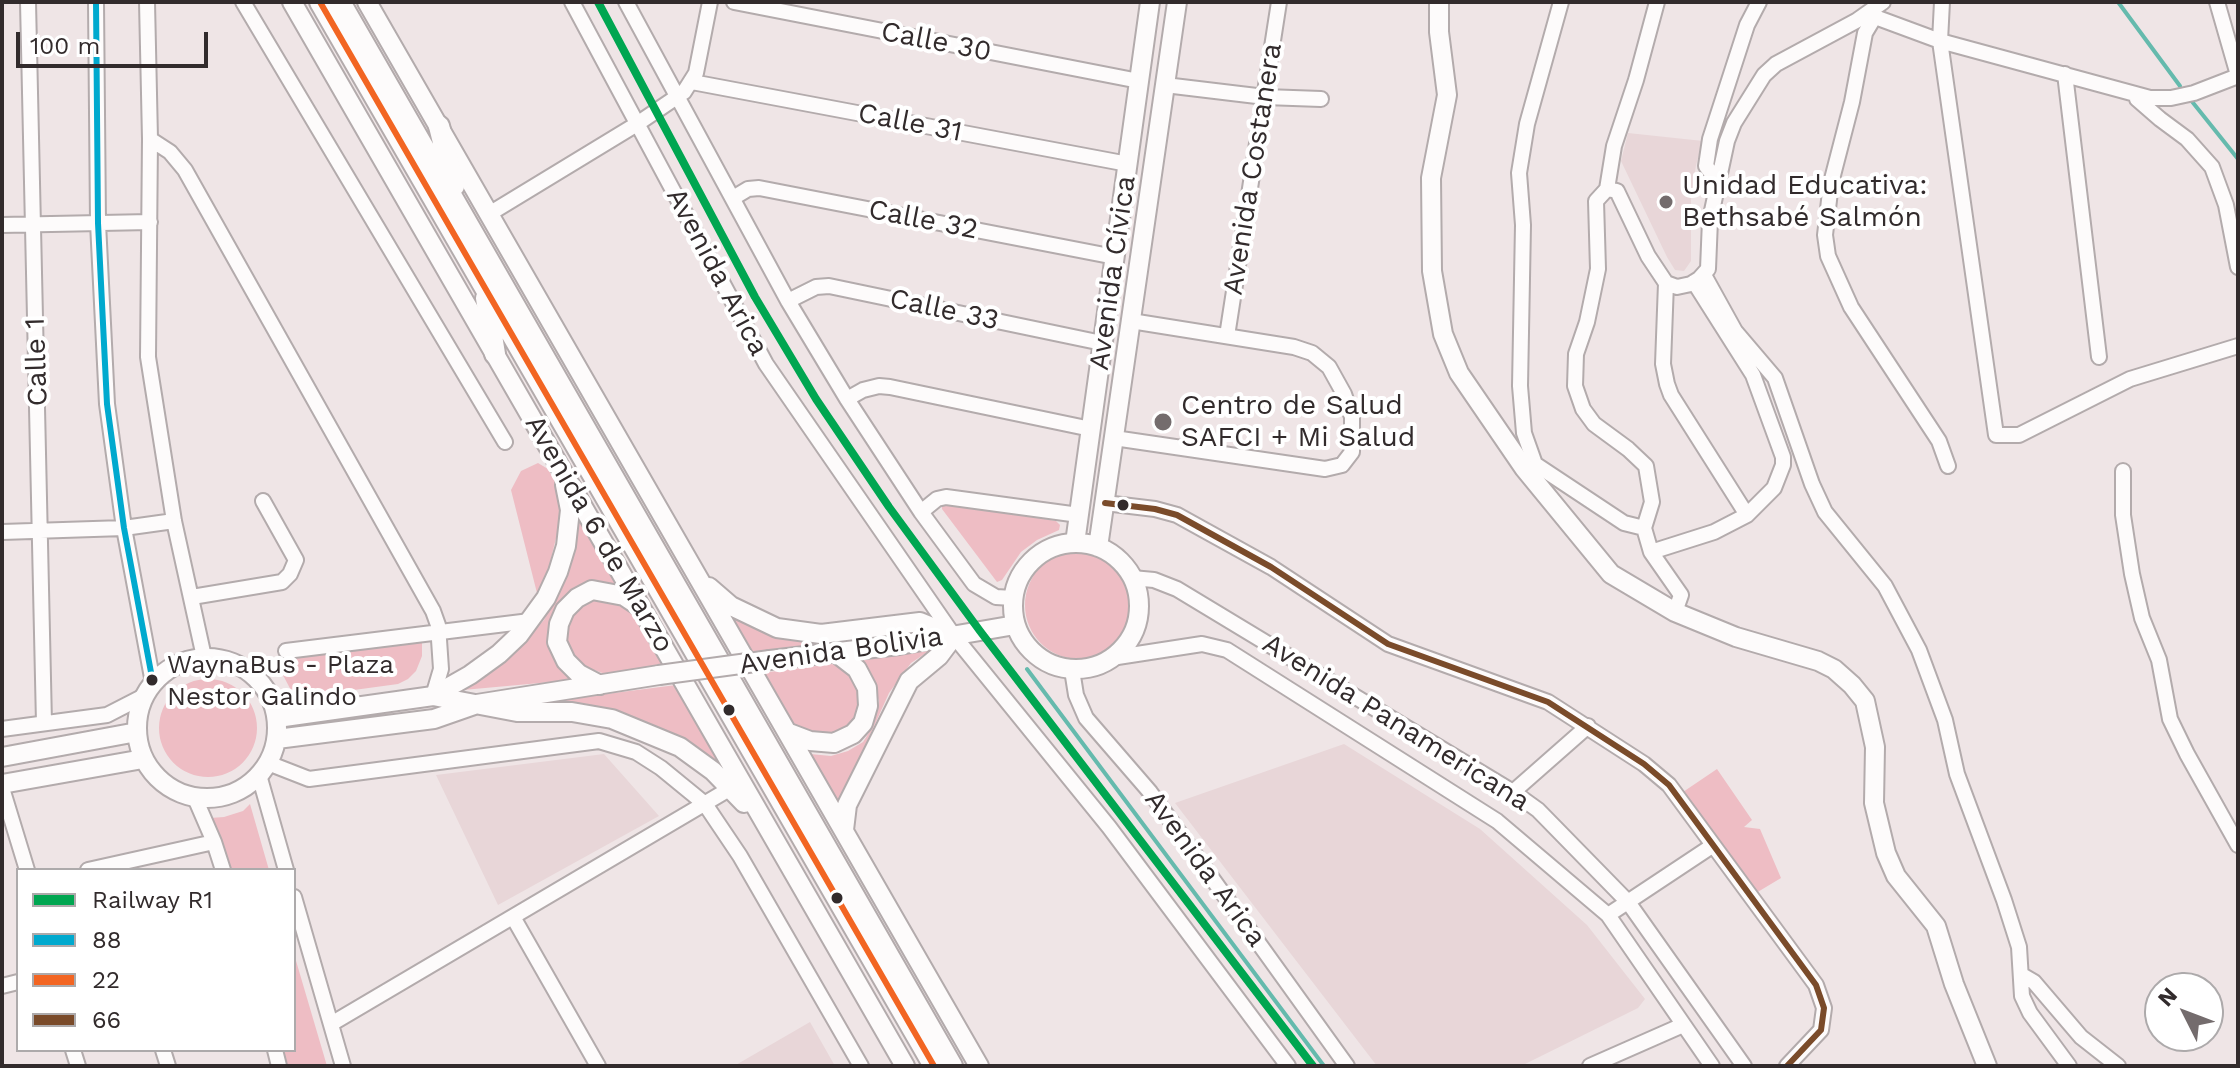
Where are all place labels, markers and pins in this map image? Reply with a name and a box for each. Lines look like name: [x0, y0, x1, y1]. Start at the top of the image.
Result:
place label: Unidad Educativa: Bethsabé Salmón: [1682, 169, 1928, 235]
marker: Unidad Educativa: Bethsabé Salmón: [1657, 193, 1675, 211]
place label: Centro de Salud SAFCI + Mi Salud: [1181, 389, 1415, 455]
marker: Centro de Salud SAFCI + Mi Salud: [1152, 411, 1174, 433]
unlabelled marker: [1115, 497, 1131, 513]
place label: WaynaBus - Plaza Nestor Galindo: [167, 649, 394, 710]
marker: WaynaBus - Plaza Nestor Galindo: [144, 672, 160, 688]
unlabelled marker: [721, 702, 737, 718]
unlabelled marker: [829, 890, 845, 906]

